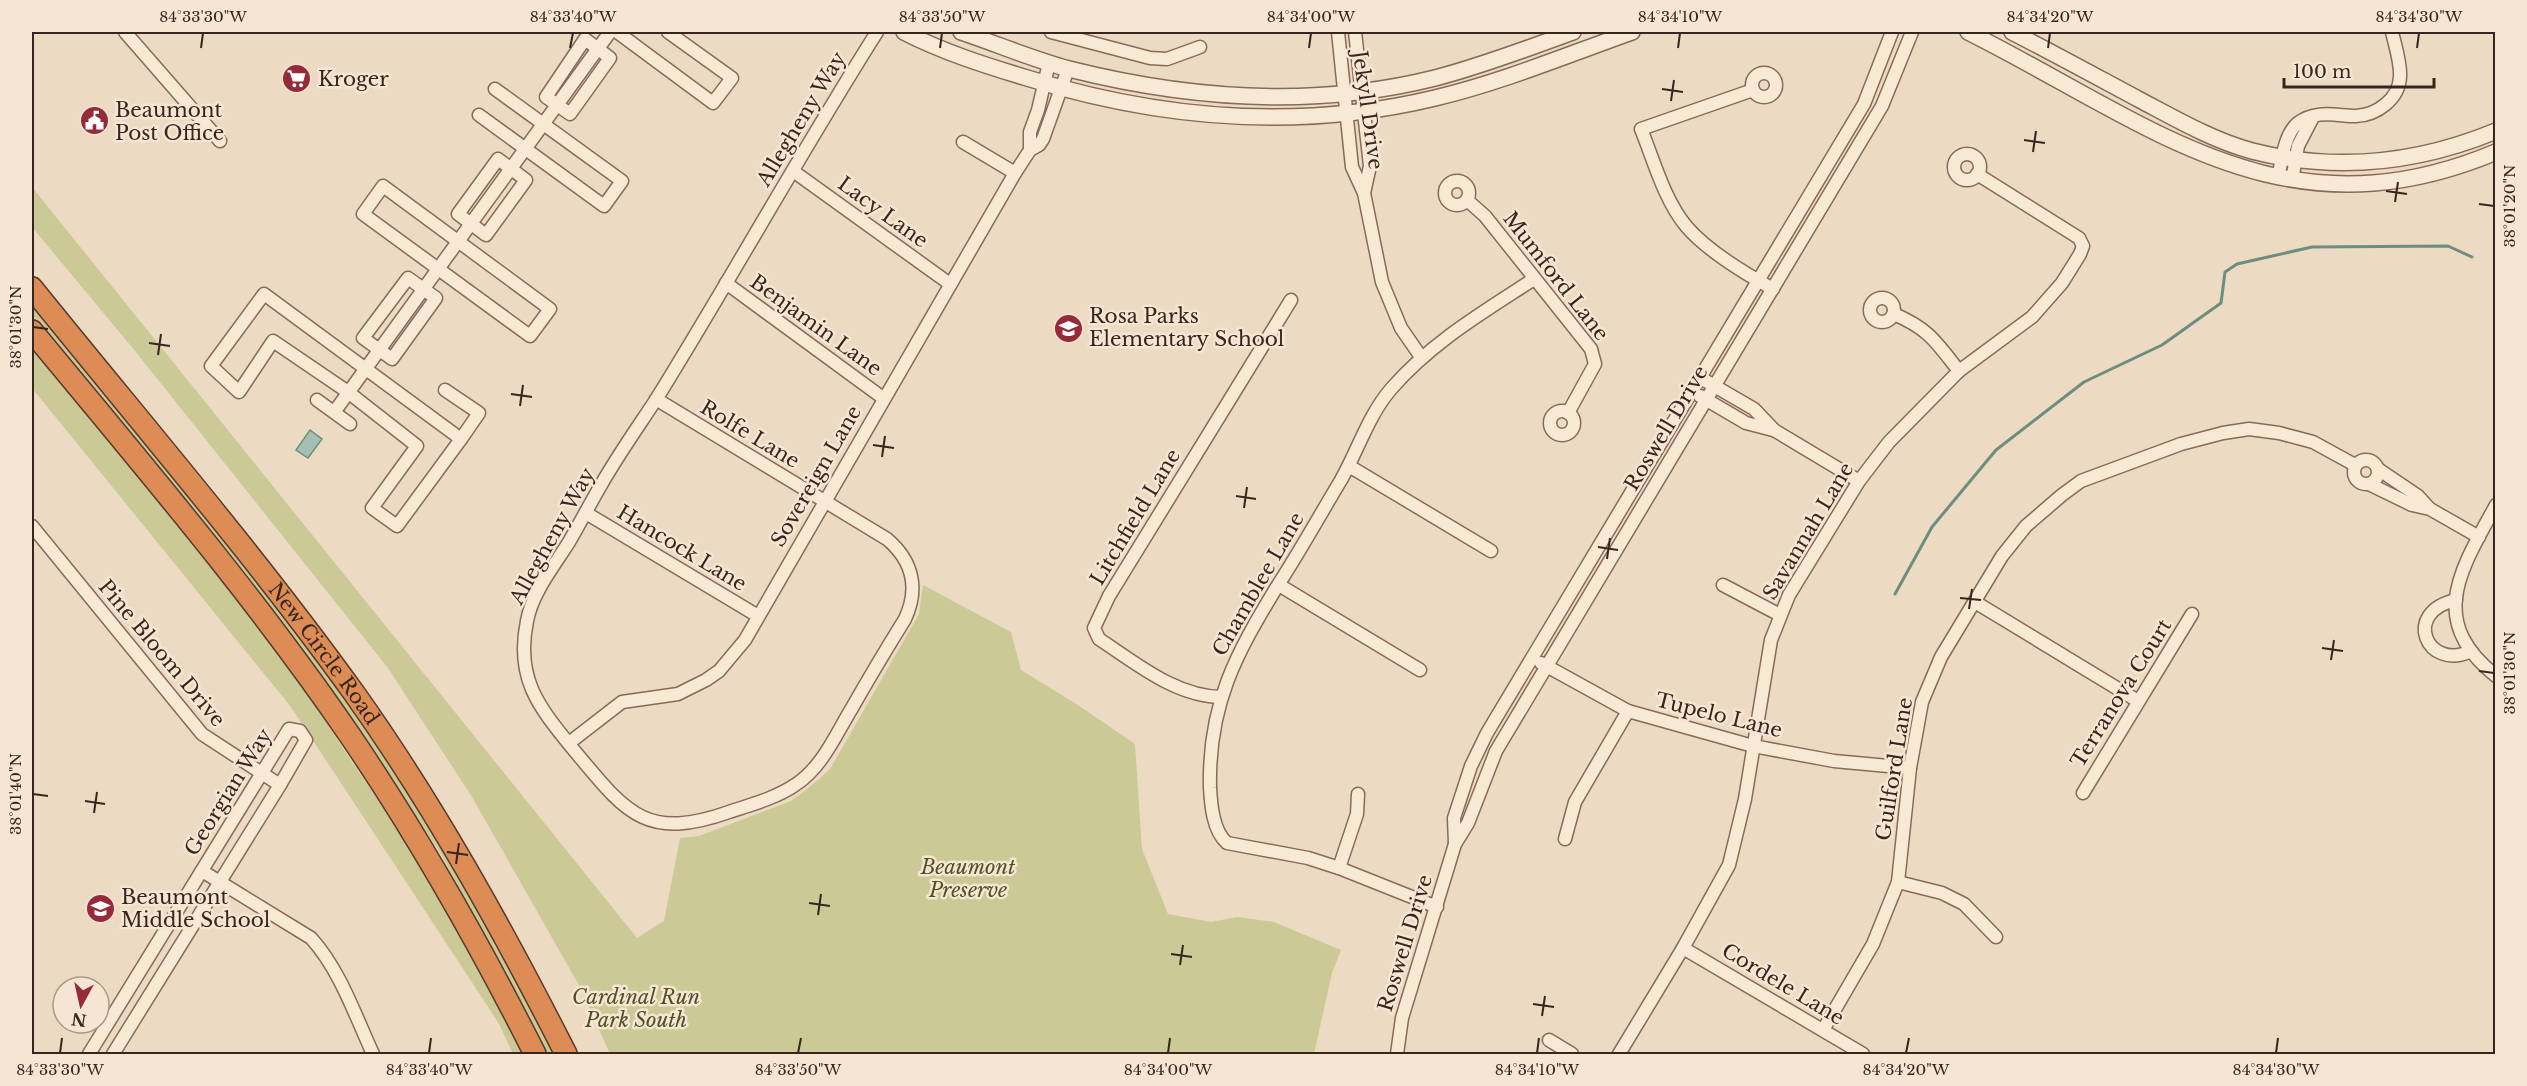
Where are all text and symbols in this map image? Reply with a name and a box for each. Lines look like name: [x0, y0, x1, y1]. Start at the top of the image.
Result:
text: 84°33'30"W: [159, 7, 247, 26]
text: 84°33'40"W: [530, 7, 617, 26]
text: 84°33'50"W: [899, 7, 986, 26]
text: 84°34'00"W: [1267, 7, 1356, 26]
text: 84°34'10"W: [1638, 7, 1723, 26]
text: 84°34'20"W: [2007, 7, 2094, 26]
text: 84°34'30"W: [2376, 7, 2463, 26]
street label: Jekyll Drive: [1347, 46, 1388, 171]
street label: Allegheny Way: [751, 47, 851, 192]
scale bar: [2284, 51, 2434, 89]
text: 100 m: [2293, 61, 2351, 83]
supermarket icon: Kroger: [281, 63, 313, 95]
place label: Kroger: [318, 67, 389, 91]
place label: Beaumont Post Office: [115, 98, 224, 145]
public building icon: Beaumont Post Office: [78, 105, 110, 137]
text: 38°01'20"N: [2500, 164, 2519, 248]
street label: Lacy Lane: [833, 171, 933, 253]
street label: Mumford Lane: [1498, 207, 1614, 345]
street label: Benjamin Lane: [746, 269, 886, 381]
text: 38°01'30"N: [6, 285, 25, 369]
place label: Rosa Parks Elementary School: [1089, 304, 1284, 351]
school or university icon: Rosa Parks Elementary School: [1052, 312, 1084, 344]
street label: Roswell Drive: [1619, 361, 1713, 495]
street label: Rolfe Lane: [696, 395, 804, 473]
street label: Sovereign Lane: [766, 401, 866, 551]
street label: Litchfield Lane: [1085, 445, 1185, 589]
street label: Savannah Lane: [1758, 458, 1858, 604]
street label: Allegheny Way: [504, 463, 600, 610]
street label: Hancock Lane: [613, 500, 751, 596]
street label: Chamblee Lane: [1207, 508, 1309, 660]
street label: Pine Bloom Drive: [94, 575, 230, 731]
street label: New Circle Road: [263, 578, 384, 729]
street label: Terranova Court: [2066, 614, 2177, 772]
text: 38°01'30"N: [2500, 631, 2519, 715]
street label: Tupelo Lane: [1653, 688, 1785, 742]
street label: Guilford Lane: [1871, 696, 1917, 842]
street label: Georgian Way: [179, 724, 277, 860]
text: 38°01'40"N: [6, 753, 25, 835]
park label: Beaumont Preserve: [920, 855, 1016, 902]
street label: Roswell Drive: [1373, 872, 1437, 1014]
place label: Beaumont Middle School: [121, 885, 270, 932]
school or university icon: Beaumont Middle School: [84, 892, 116, 924]
street label: Cordele Lane: [1718, 938, 1848, 1030]
north arrow: [51, 975, 111, 1035]
park label: Cardinal Run Park South: [572, 985, 700, 1032]
text: N: [70, 1009, 88, 1031]
text: 84°33'30"W: [16, 1060, 104, 1079]
text: 84°33'40"W: [386, 1060, 473, 1079]
text: 84°33'50"W: [755, 1060, 842, 1079]
text: 84°34'00"W: [1124, 1060, 1213, 1079]
text: 84°34'10"W: [1495, 1060, 1580, 1079]
text: 84°34'20"W: [1863, 1060, 1950, 1079]
text: 84°34'30"W: [2233, 1060, 2320, 1079]

